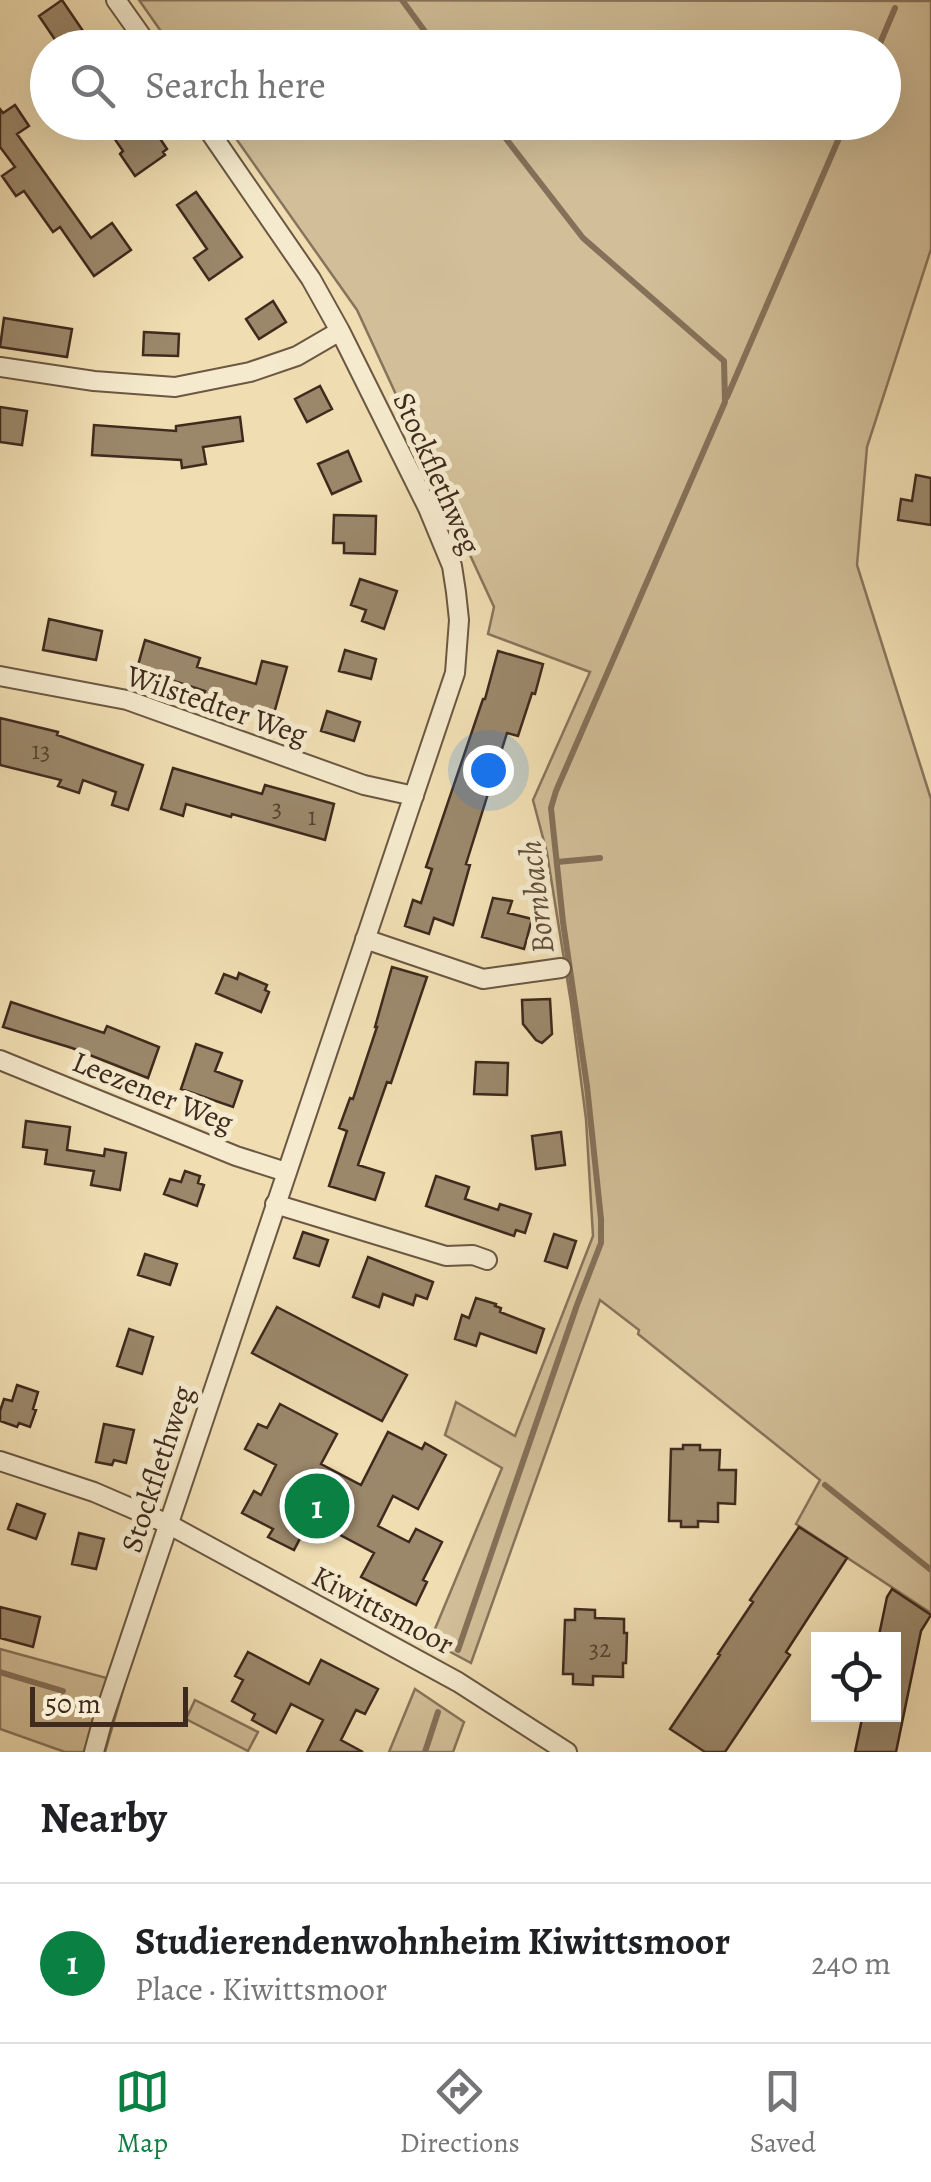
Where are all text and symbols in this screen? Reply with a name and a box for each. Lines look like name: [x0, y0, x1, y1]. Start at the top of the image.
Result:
search box: [30, 30, 901, 140]
icon: search: [65, 58, 120, 113]
text: Search here: [145, 59, 326, 111]
street label: Stockflethweg: [383, 386, 491, 560]
street label: Wilstedter Weg: [120, 655, 313, 755]
house number: 13: [32, 734, 50, 768]
your location: [463, 745, 514, 796]
house number: 3: [272, 791, 282, 825]
house number: 1: [308, 800, 316, 834]
water label: Bornbach: [507, 838, 565, 956]
street label: Leezener Weg: [66, 1042, 240, 1142]
street label: Stockflethweg: [111, 1380, 203, 1558]
pin: 1: [284, 1468, 350, 1544]
street label: Kiwittsmoor: [305, 1556, 461, 1664]
house number: 32: [589, 1632, 611, 1666]
map controls: [811, 1632, 901, 1722]
button: locate: [811, 1632, 901, 1722]
scale bar: [30, 1682, 188, 1726]
text: 50 m: [45, 1685, 101, 1723]
text: Nearby: [40, 1789, 167, 1846]
text: Studierendenwohnheim Kiwittsmoor: [135, 1915, 730, 1967]
text: 1: [67, 1941, 78, 1985]
text: 240 m: [811, 1941, 891, 1985]
text: Place · Kiwittsmoor: [135, 1967, 387, 2011]
tab: Map: [115, 2064, 170, 2162]
tab: Directions: [400, 2064, 520, 2162]
tab: Saved: [750, 2064, 816, 2162]

